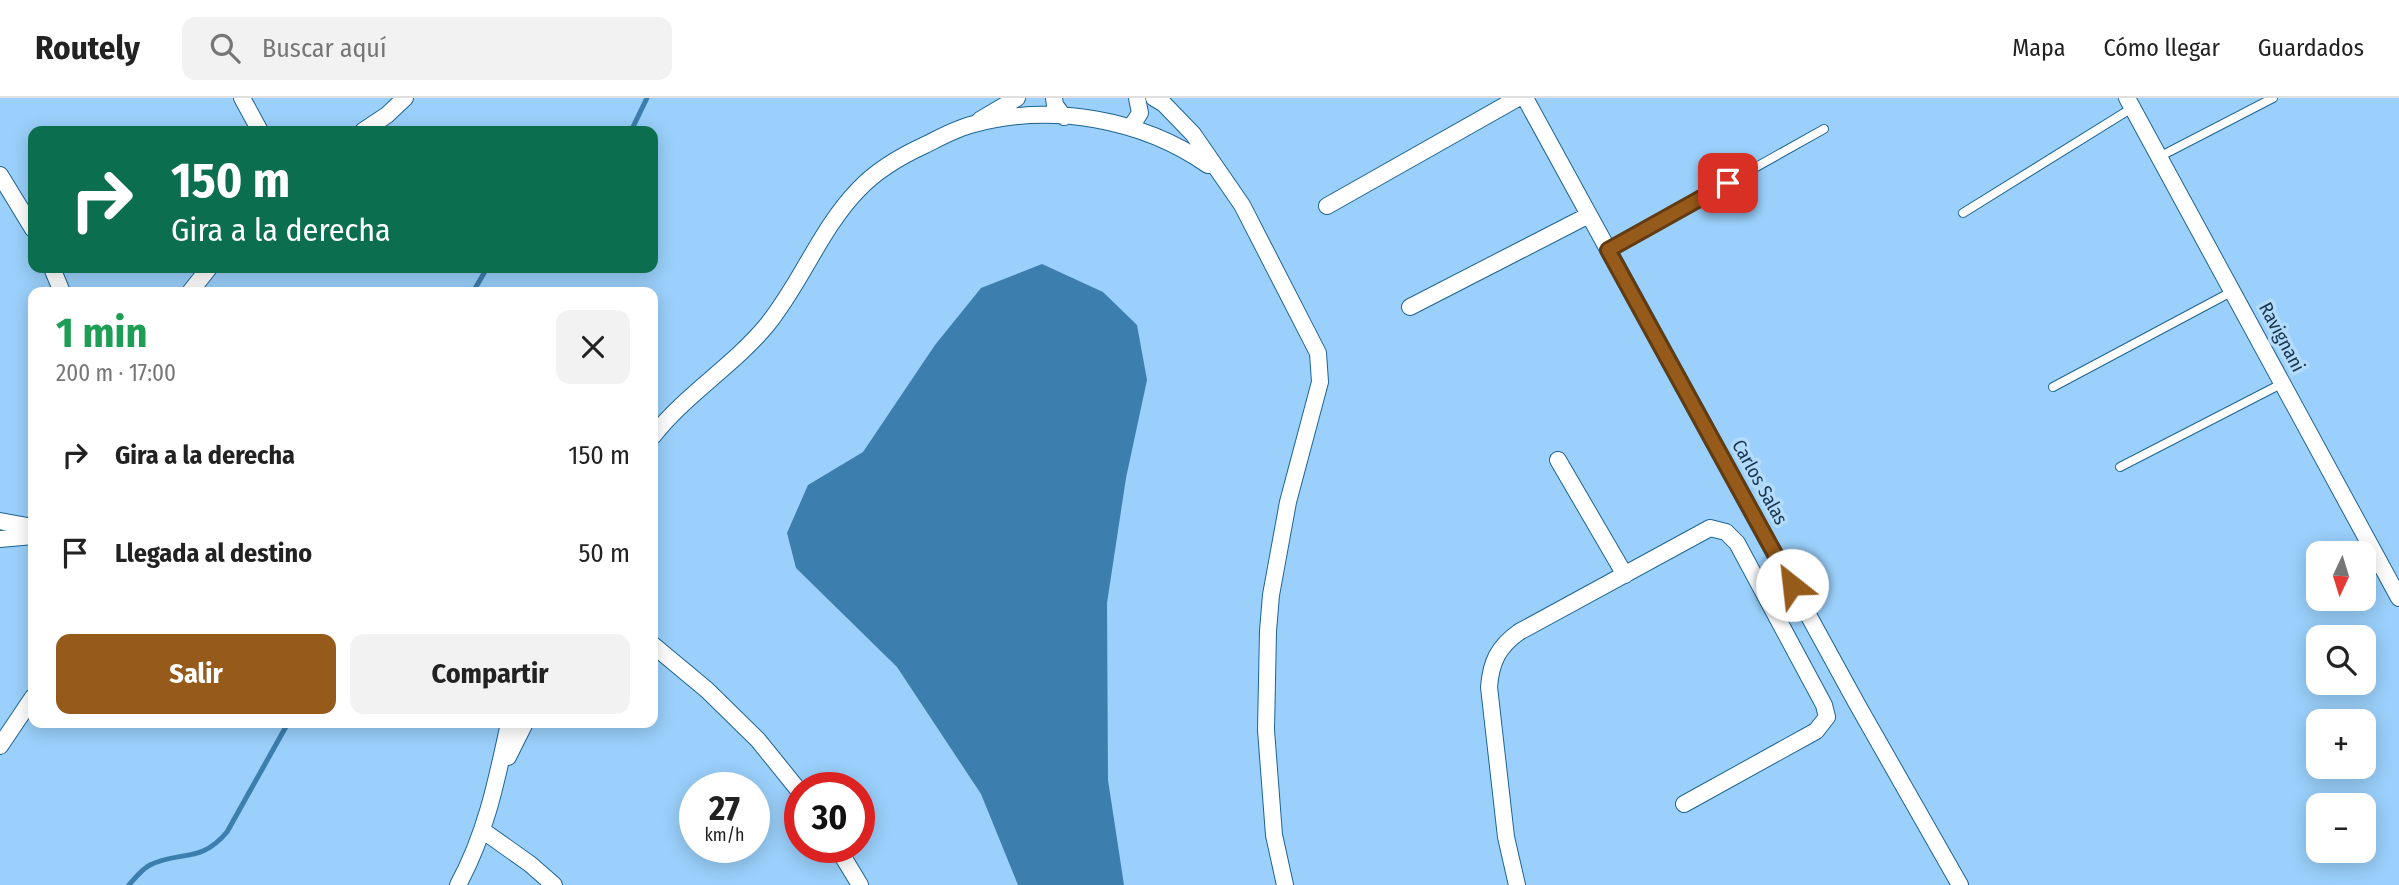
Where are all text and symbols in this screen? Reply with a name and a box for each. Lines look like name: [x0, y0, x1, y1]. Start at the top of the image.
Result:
search box: [182, 17, 672, 80]
text: Routely: [35, 28, 140, 68]
icon: search: [206, 29, 244, 67]
text: Buscar aquí: [262, 33, 387, 64]
text: Mapa: [2012, 34, 2065, 62]
text: Cómo llegar: [2103, 34, 2220, 62]
text: Guardados: [2258, 34, 2364, 62]
text: 150 m: [171, 151, 290, 210]
pin: [1698, 153, 1758, 213]
icon: right: [56, 154, 147, 245]
icon: arrive: [1709, 164, 1747, 202]
text: Gira a la derecha: [171, 211, 391, 249]
street label: Ravignani: [2254, 298, 2310, 376]
text: 1 min: [56, 308, 147, 358]
button: close: [556, 310, 630, 384]
text: 200 m · 17:00: [56, 359, 176, 387]
street label: Carlos Salas: [1727, 435, 1793, 529]
icon: right: [56, 436, 94, 474]
text: Gira a la derecha: [115, 440, 295, 471]
text: 150 m: [568, 440, 630, 471]
icon: arrive: [56, 534, 94, 572]
text: Llegada al destino: [115, 538, 312, 569]
text: 50 m: [578, 538, 630, 569]
north arrow: [2306, 541, 2376, 611]
map controls: [2306, 541, 2376, 863]
position arrow: [1755, 548, 1829, 622]
button: search: [2306, 625, 2376, 695]
button: Salir: [56, 634, 336, 714]
button: Compartir: [350, 634, 630, 714]
button: +: [2306, 709, 2376, 779]
speed limit sign: 30: [784, 772, 875, 863]
text: 27: [709, 787, 740, 829]
button: −: [2306, 793, 2376, 863]
text: km/h: [704, 824, 745, 846]

